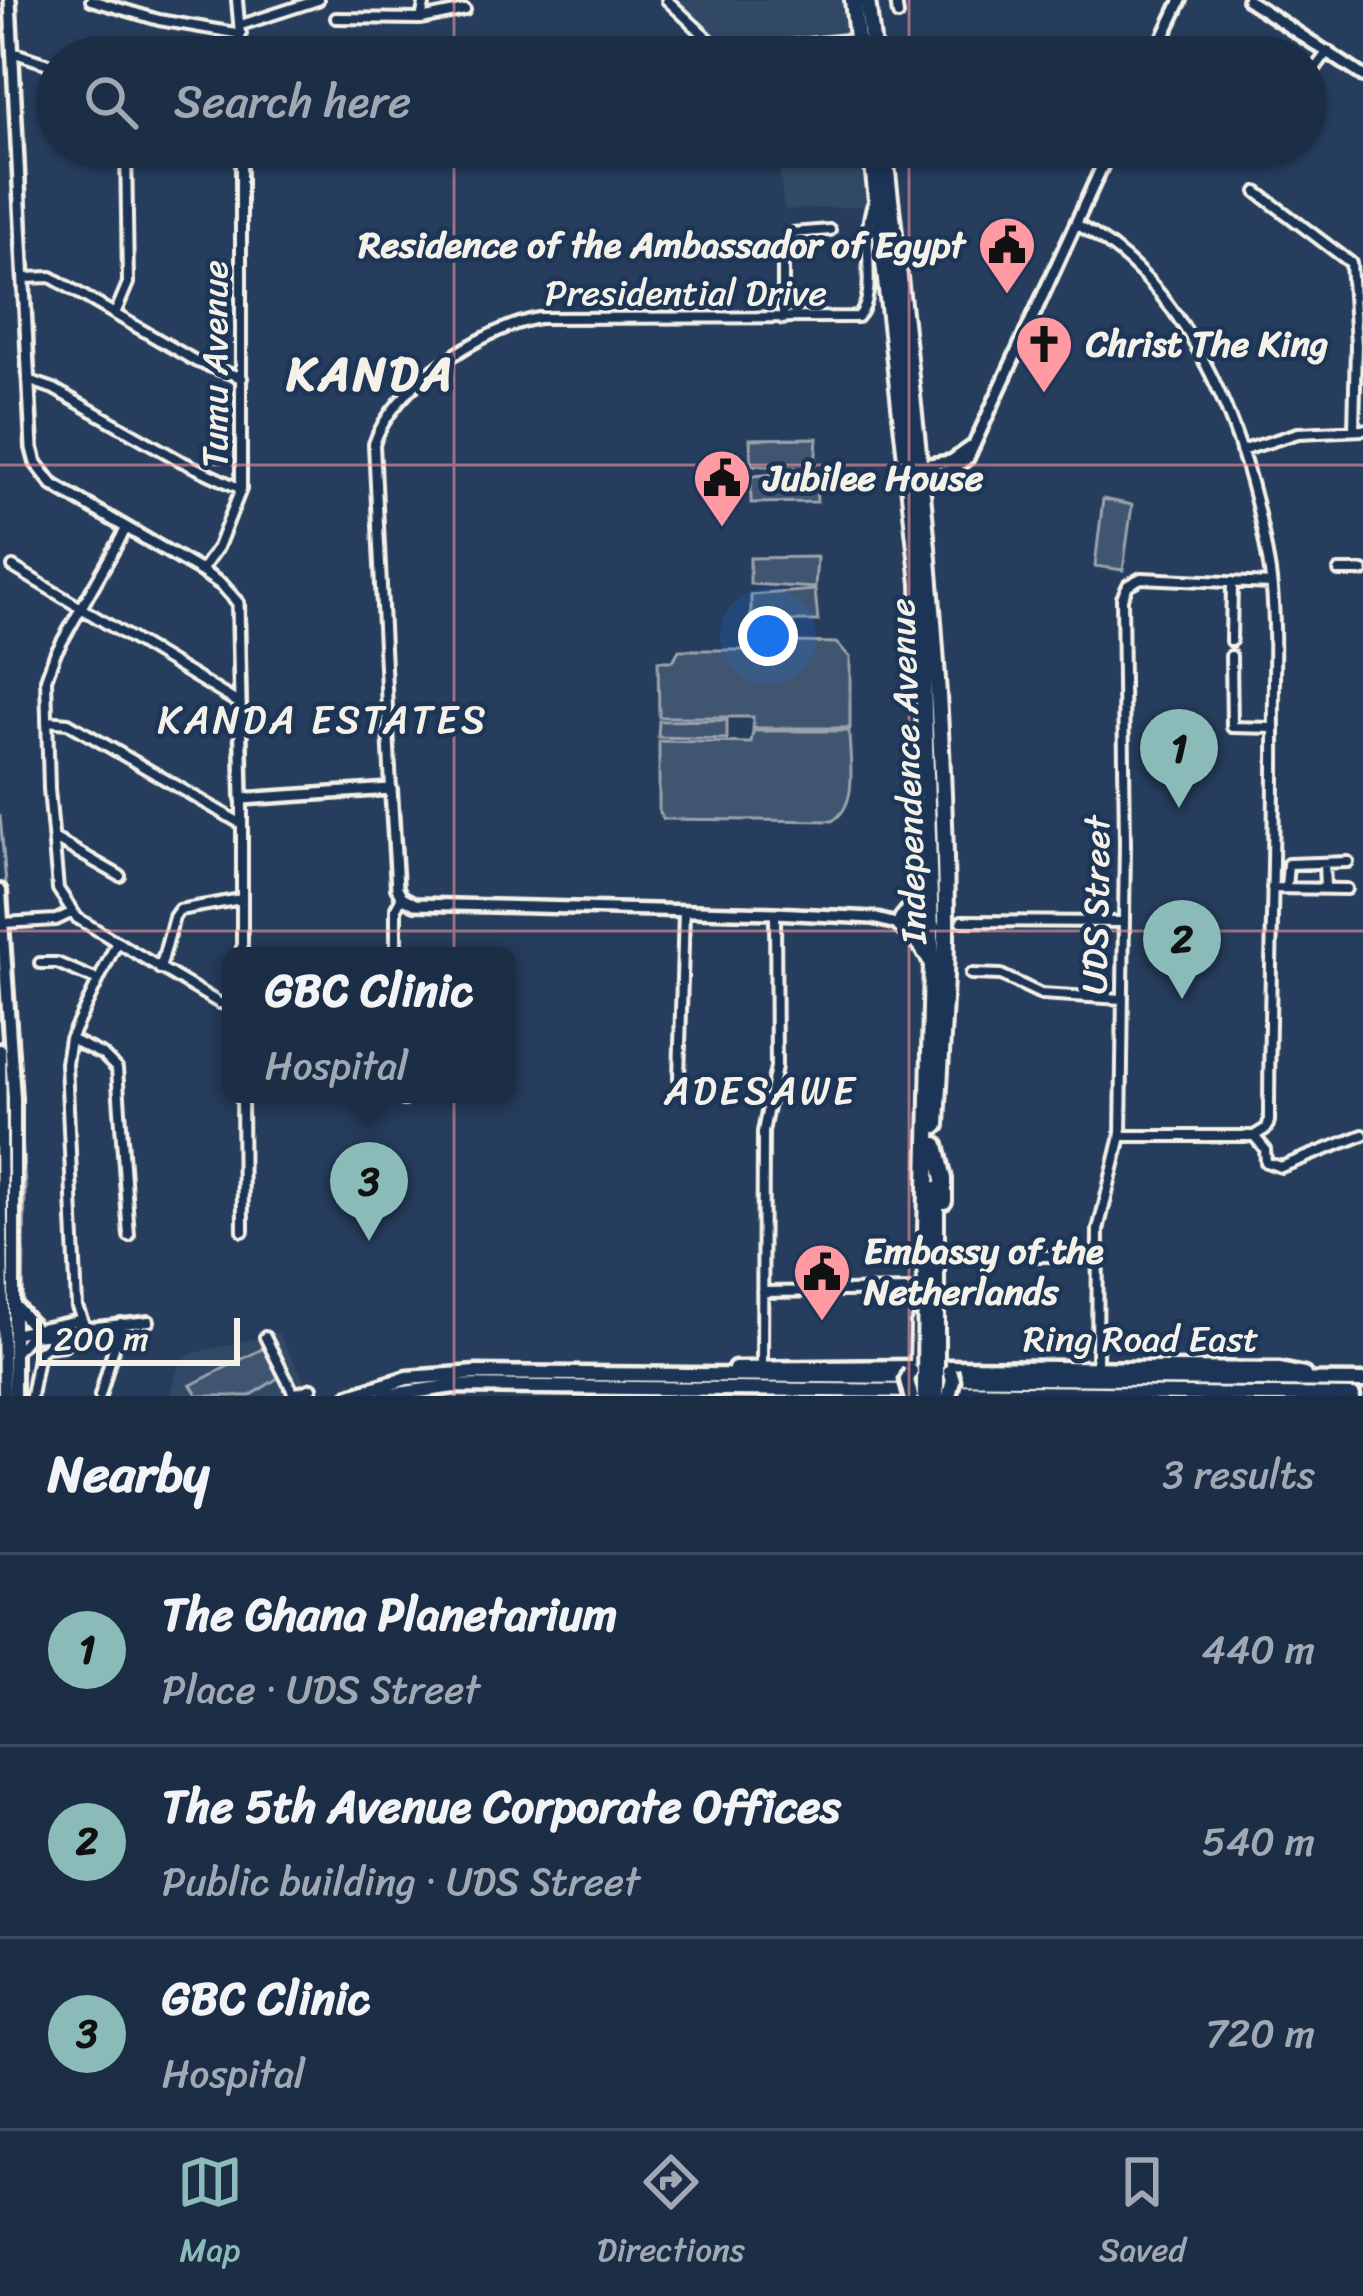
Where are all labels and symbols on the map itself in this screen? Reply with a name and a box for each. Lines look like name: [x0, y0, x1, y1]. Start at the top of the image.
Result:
place label: Residence of the Ambassador of Egypt: [358, 213, 967, 277]
public building icon: Residence of the Ambassador of Egypt: [976, 214, 1038, 296]
street label: Tumu Avenue: [183, 260, 247, 468]
street label: Presidential Drive: [545, 261, 827, 325]
place label: Christ The King: [1085, 312, 1328, 376]
church icon: Christ The King: [1013, 313, 1075, 395]
district label: KANDA: [285, 331, 456, 416]
place label: Jubilee House: [762, 446, 984, 510]
public building icon: Jubilee House: [691, 447, 753, 529]
street label: Independence Avenue: [870, 597, 946, 946]
your location: [738, 606, 798, 666]
district label: KANDA ESTATES: [158, 685, 488, 754]
pin: 1: [1140, 709, 1218, 808]
street label: UDS Street: [1062, 814, 1130, 995]
pin: 2: [1143, 900, 1221, 999]
district label: ADESAWE: [663, 1056, 858, 1125]
pin: 3: [330, 1142, 408, 1241]
place label: Embassy of the Netherlands: [863, 1219, 1104, 1324]
public building icon: Embassy of the Netherlands: [791, 1241, 853, 1323]
street label: Ring Road East: [1023, 1307, 1259, 1371]
scale bar: [36, 1312, 240, 1365]

